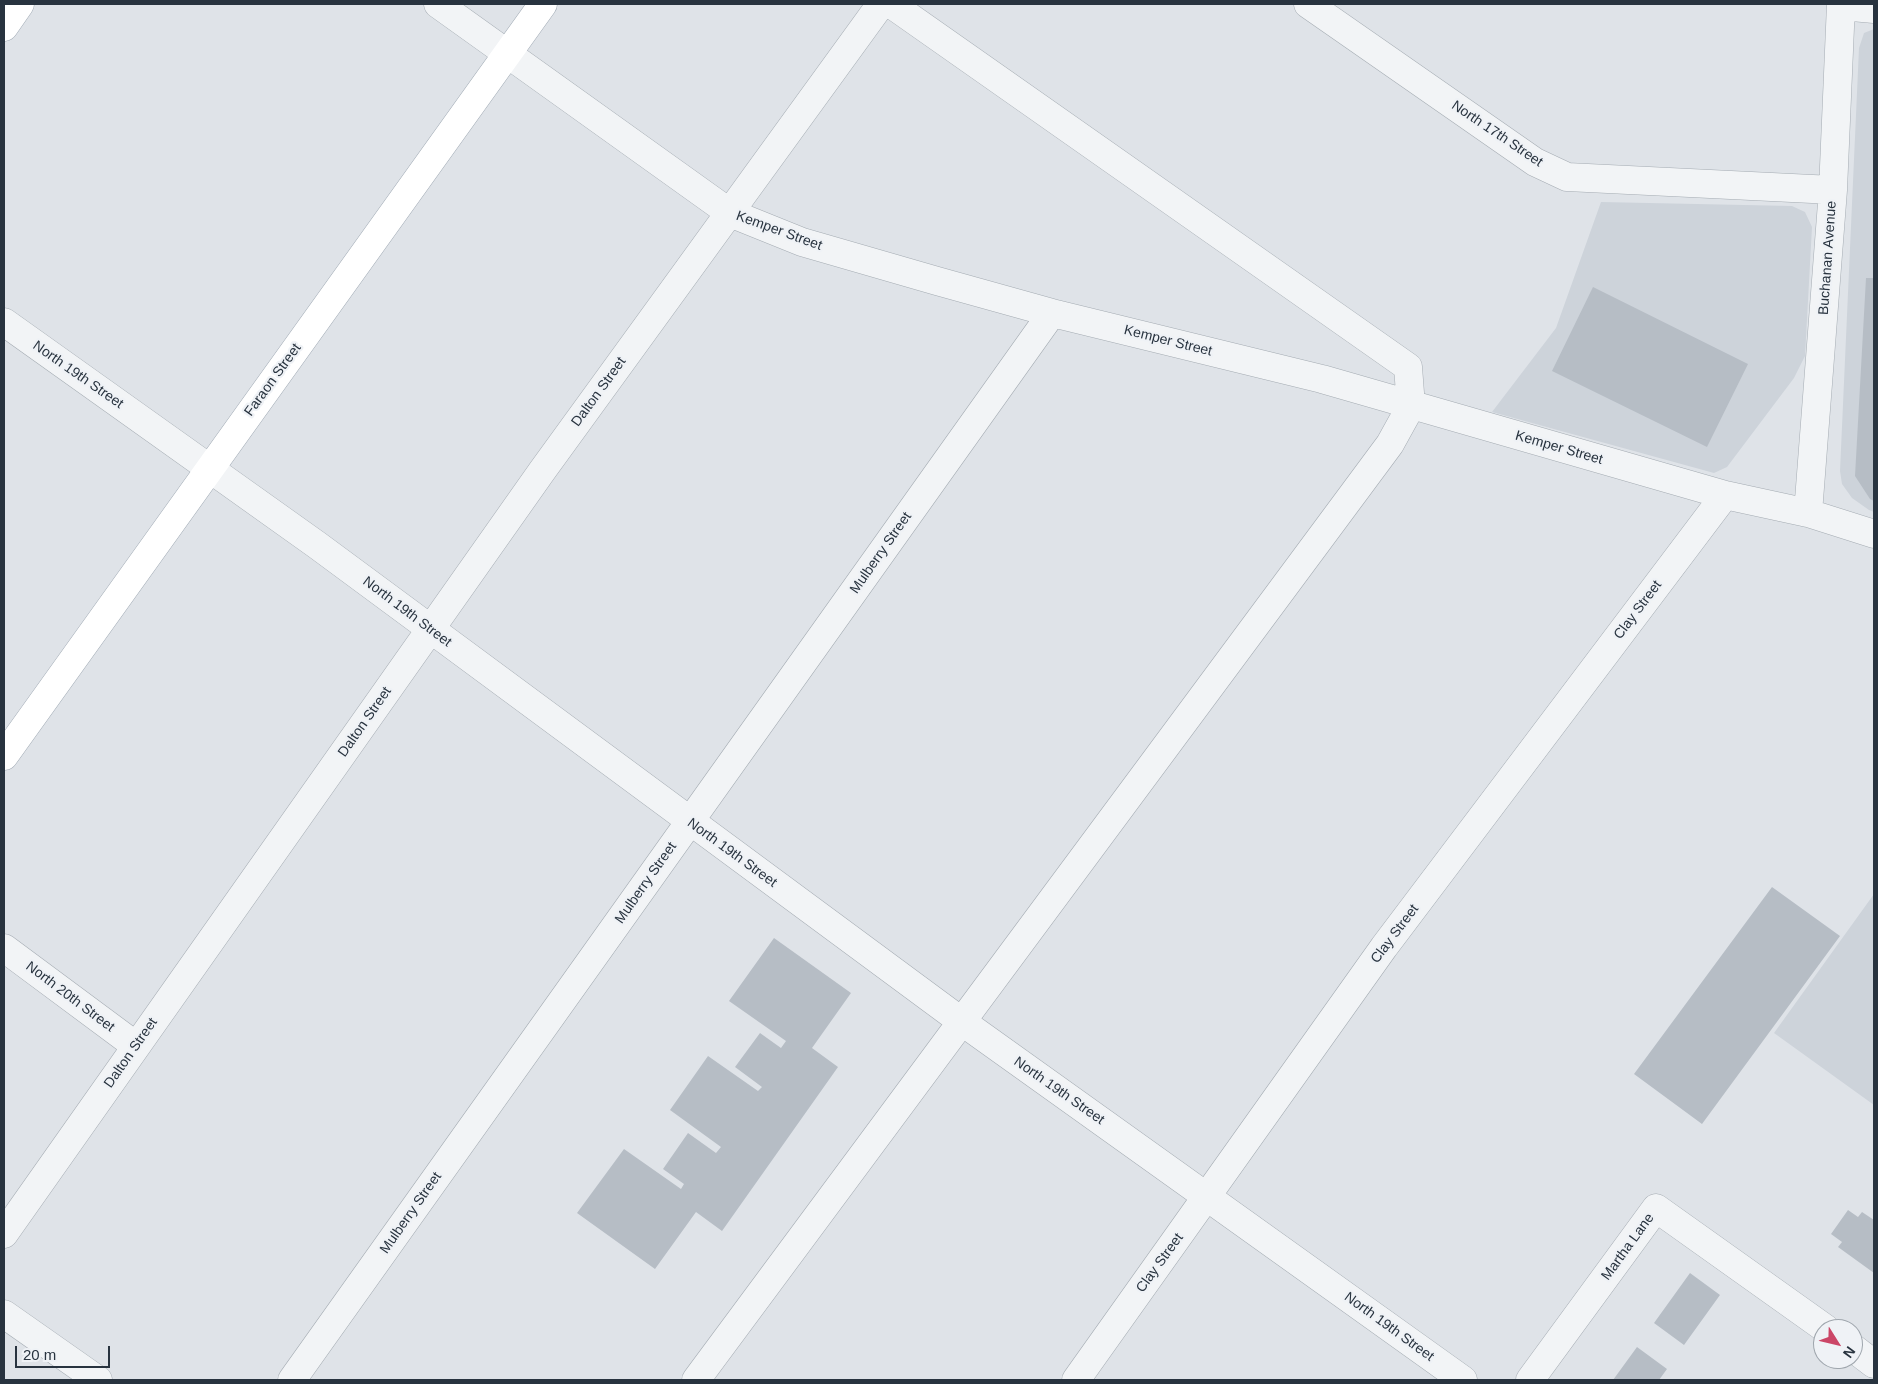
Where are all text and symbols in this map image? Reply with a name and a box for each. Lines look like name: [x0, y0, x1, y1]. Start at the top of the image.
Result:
street label: North 17th Street: [1448, 97, 1546, 171]
street label: Buchanan Avenue: [1816, 200, 1840, 316]
street label: Kemper Street: [734, 208, 824, 254]
street label: Kemper Street: [1122, 322, 1214, 360]
street label: North 19th Street: [30, 338, 126, 412]
street label: Faraon Street: [241, 340, 305, 420]
street label: Dalton Street: [568, 354, 630, 430]
street label: Kemper Street: [1513, 427, 1605, 469]
street label: Mulberry Street: [847, 509, 915, 597]
street label: North 19th Street: [359, 573, 455, 651]
street label: Clay Street: [1610, 577, 1666, 643]
street label: Dalton Street: [335, 684, 395, 760]
street label: North 19th Street: [684, 815, 780, 891]
street label: Mulberry Street: [612, 839, 680, 927]
street label: Clay Street: [1367, 901, 1423, 967]
street label: North 20th Street: [22, 958, 118, 1036]
street label: Dalton Street: [101, 1015, 161, 1091]
street label: North 19th Street: [1011, 1054, 1107, 1128]
street label: Mulberry Street: [377, 1169, 445, 1257]
street label: Martha Lane: [1598, 1210, 1658, 1284]
street label: Clay Street: [1133, 1230, 1187, 1296]
street label: North 19th Street: [1341, 1289, 1437, 1365]
north arrow: [1813, 1319, 1863, 1369]
scale bar: [18, 1336, 112, 1368]
text: N: [1840, 1343, 1859, 1361]
text: 20 m: [23, 1346, 56, 1363]

